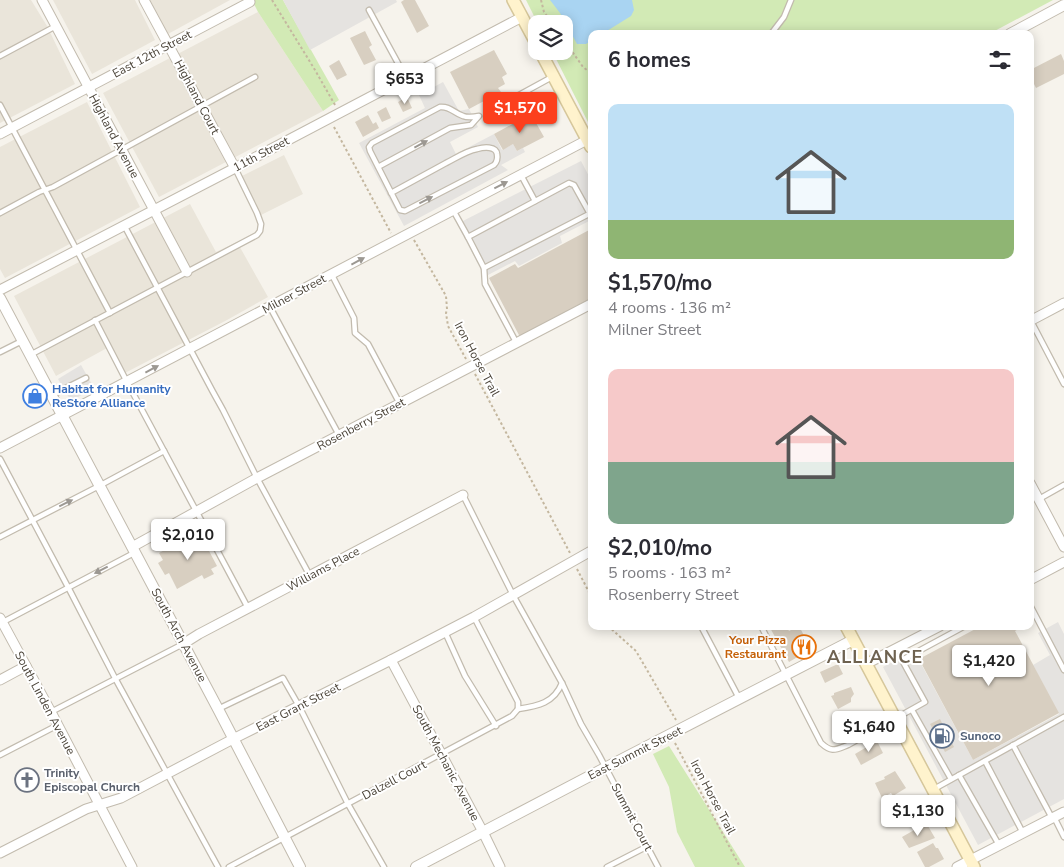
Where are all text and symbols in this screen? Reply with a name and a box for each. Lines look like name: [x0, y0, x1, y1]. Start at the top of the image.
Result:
map controls: [528, 15, 573, 60]
button: layers: [528, 15, 573, 60]
street label: East 12th Street: [110, 26, 195, 82]
text: 6 homes: [608, 46, 691, 74]
icon: filters: [986, 46, 1014, 74]
street label: Highland Court: [171, 57, 224, 138]
pin: $653: [375, 62, 435, 105]
text: $653: [386, 68, 424, 90]
street label: Highland Avenue: [85, 91, 143, 181]
pin: $1,570: [479, 92, 561, 134]
text: $1,570: [494, 97, 546, 119]
street label: 11th Street: [230, 132, 292, 175]
icon: home: [766, 137, 856, 227]
one-way arrow: [413, 140, 428, 148]
one-way arrow: [494, 181, 509, 189]
one-way arrow: [419, 196, 433, 204]
one-way arrow: [350, 257, 365, 265]
text: $1,570/mo: [608, 269, 712, 297]
street label: Milner Street: [259, 270, 329, 317]
text: 4 rooms · 136 m²: [608, 297, 731, 319]
street label: Iron Horse Trail: [451, 319, 504, 400]
text: Milner Street: [608, 319, 701, 341]
one-way arrow: [144, 365, 159, 373]
place label: Habitat for Humanity ReStore Alliance: [52, 381, 171, 411]
shop icon: Habitat for Humanity ReStore Alliance: [22, 383, 48, 409]
street label: Rosenberry Street: [314, 394, 409, 454]
icon: home: [766, 402, 856, 492]
one-way arrow: [59, 499, 73, 507]
pin: $2,010: [147, 518, 229, 561]
text: $2,010: [162, 524, 214, 546]
text: $2,010/mo: [608, 534, 712, 562]
street label: Williams Place: [284, 543, 362, 595]
text: 5 rooms · 163 m²: [608, 562, 731, 584]
one-way arrow: [94, 566, 109, 574]
text: Rosenberry Street: [608, 584, 738, 606]
street label: South Arch Avenue: [147, 585, 211, 685]
place label: Your Pizza Restaurant: [725, 632, 786, 662]
restaurant icon: Your Pizza Restaurant: [791, 634, 817, 660]
pin: $1,420: [948, 644, 1030, 687]
district label: ALLIANCE: [827, 645, 923, 669]
street label: South Linden Avenue: [11, 648, 79, 758]
text: $1,420: [963, 650, 1015, 672]
street label: East Grant Street: [253, 679, 344, 735]
street label: South Mechanic Avenue: [409, 702, 483, 824]
pin: $1,640: [828, 710, 910, 753]
text: $1,640: [843, 716, 895, 738]
street label: East Summit Street: [585, 722, 686, 784]
fuel station icon: Sunoco: [929, 723, 955, 749]
place label: Sunoco: [960, 728, 1001, 744]
street label: Dalzell Court: [359, 756, 430, 804]
street label: Iron Horse Trail: [687, 757, 740, 838]
place label: Trinity Episcopal Church: [44, 765, 140, 795]
church icon: Trinity Episcopal Church: [14, 767, 40, 793]
street label: Summit Court: [607, 780, 657, 854]
pin: $1,130: [877, 794, 959, 837]
text: $1,130: [892, 800, 944, 822]

